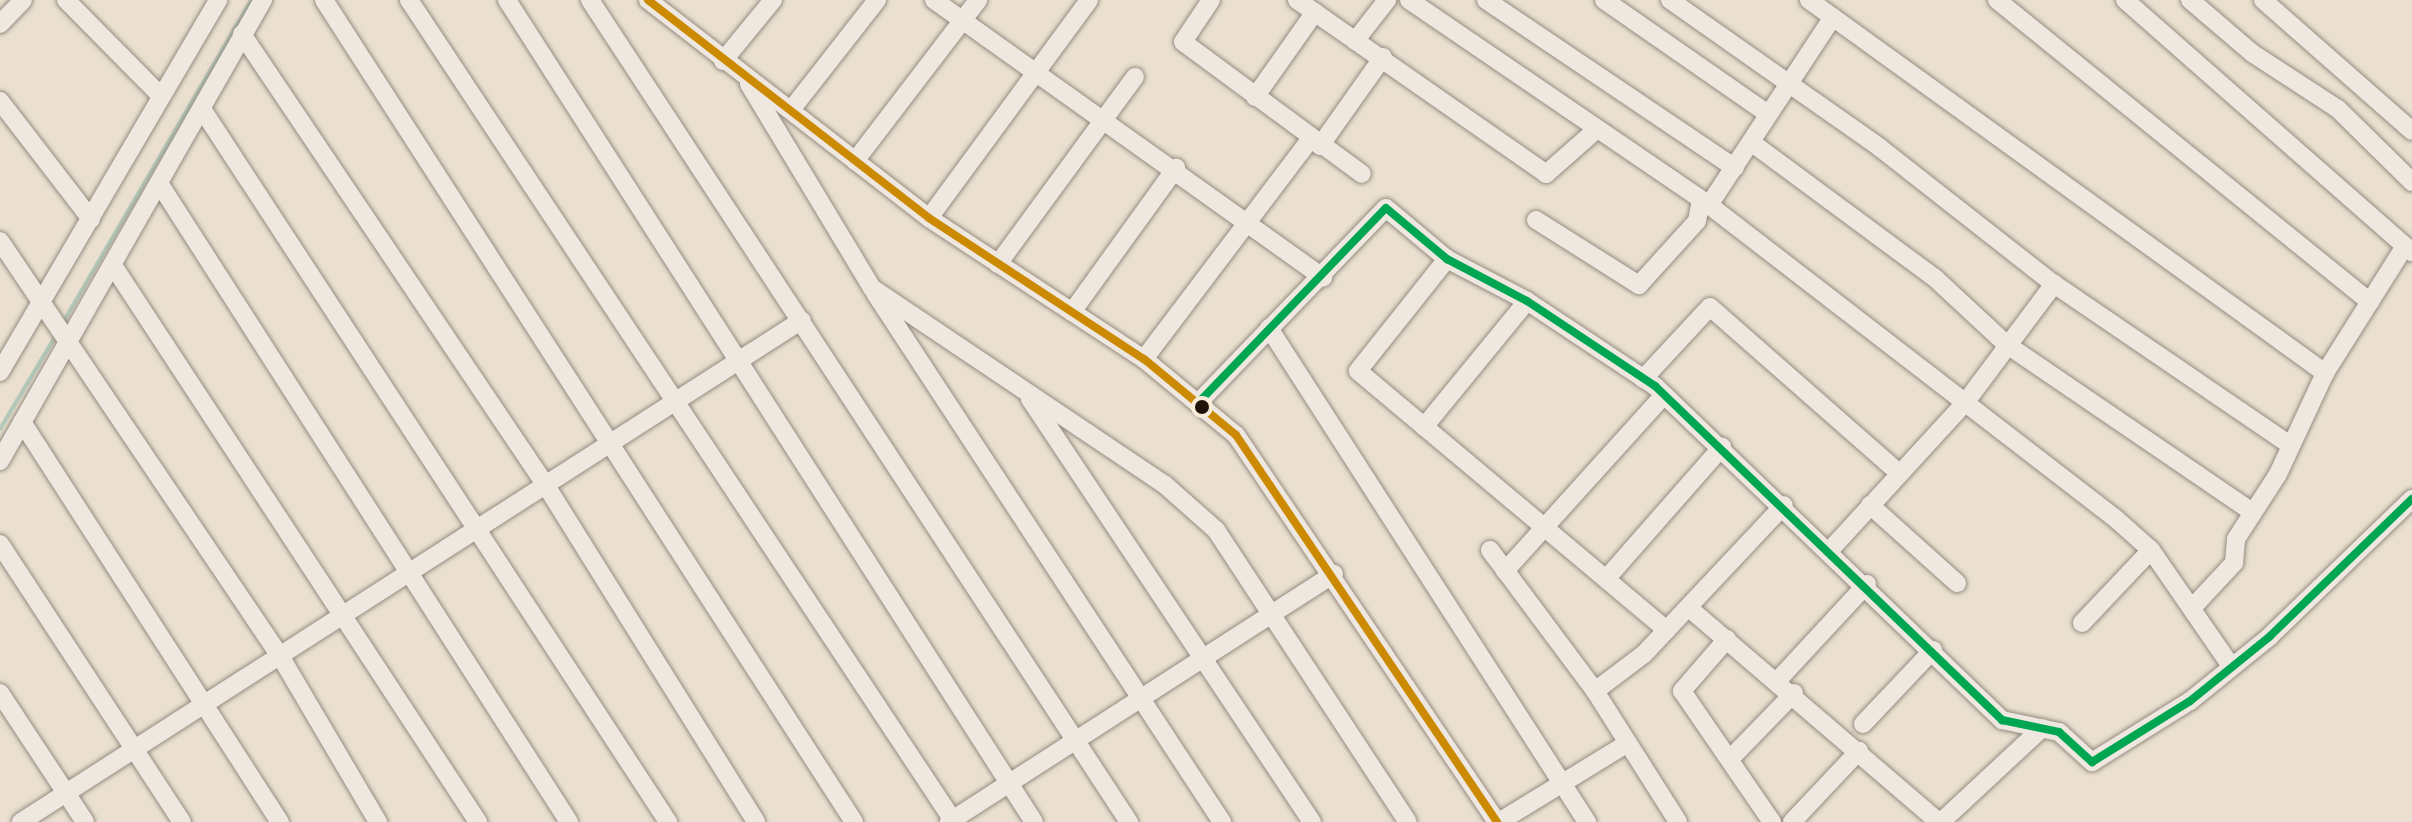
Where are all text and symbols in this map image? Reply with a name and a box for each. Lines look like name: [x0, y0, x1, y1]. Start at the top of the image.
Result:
unlabelled marker: [1194, 399, 1210, 415]

